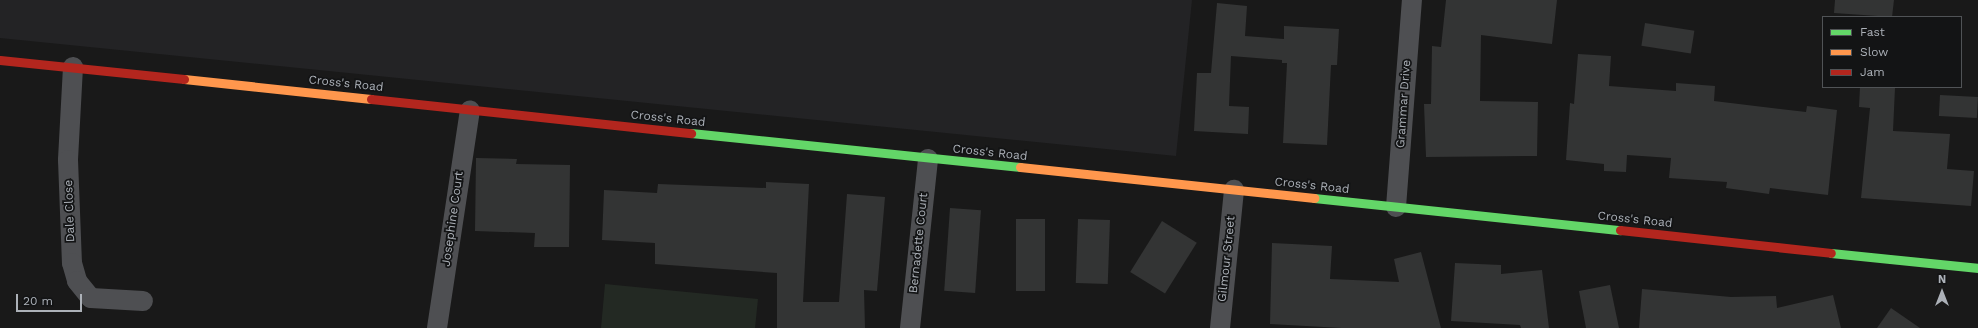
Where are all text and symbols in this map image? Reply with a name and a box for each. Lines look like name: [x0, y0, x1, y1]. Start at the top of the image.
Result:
legend: [1822, 16, 1962, 88]
text: Fast: [1860, 25, 1885, 39]
text: Slow: [1860, 45, 1888, 59]
street label: Grammar Drive: [1394, 59, 1414, 149]
text: Jam: [1860, 65, 1885, 79]
street label: Cross's Road: [308, 73, 384, 95]
street label: Cross's Road: [630, 108, 706, 130]
street label: Cross's Road: [952, 142, 1028, 164]
street label: Josephine Court: [439, 170, 467, 268]
street label: Cross's Road: [1274, 175, 1350, 197]
street label: Dale Close: [62, 180, 78, 242]
street label: Bernadette Court: [907, 192, 931, 294]
street label: Cross's Road: [1597, 209, 1673, 231]
street label: Gilmour Street: [1215, 215, 1239, 303]
north arrow: [1922, 272, 1962, 312]
text: N: [1938, 273, 1946, 286]
scale bar: [18, 286, 84, 312]
text: 20 m: [23, 294, 53, 308]

